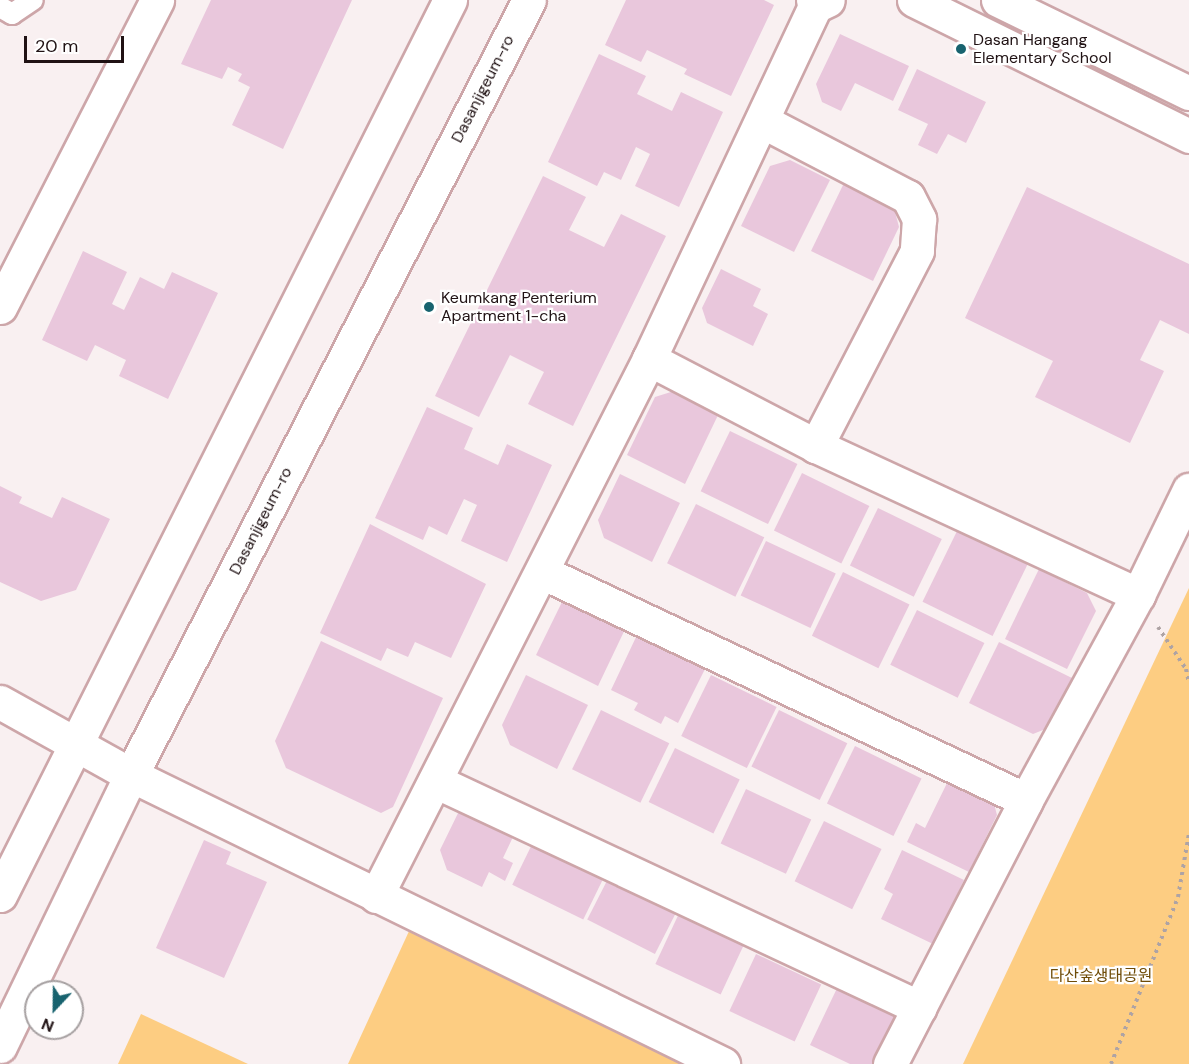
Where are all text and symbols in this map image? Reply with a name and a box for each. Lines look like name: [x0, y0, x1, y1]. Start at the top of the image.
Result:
scale bar: [27, 24, 128, 62]
place label: Dasan Hangang Elementary School: [973, 30, 1111, 68]
street label: Dasanjigeum-ro: [448, 32, 518, 146]
text: 20 m: [35, 34, 78, 58]
marker: Dasan Hangang Elementary School: [954, 42, 968, 56]
place label: Keumkang Penterium Apartment 1-cha: [441, 288, 597, 326]
marker: Keumkang Penterium Apartment 1-cha: [422, 300, 436, 314]
street label: Dasanjigeum-ro: [226, 464, 296, 578]
park label: 다산숲생태공원: [1049, 966, 1153, 986]
north arrow: [24, 980, 84, 1040]
text: N: [38, 1013, 57, 1037]

